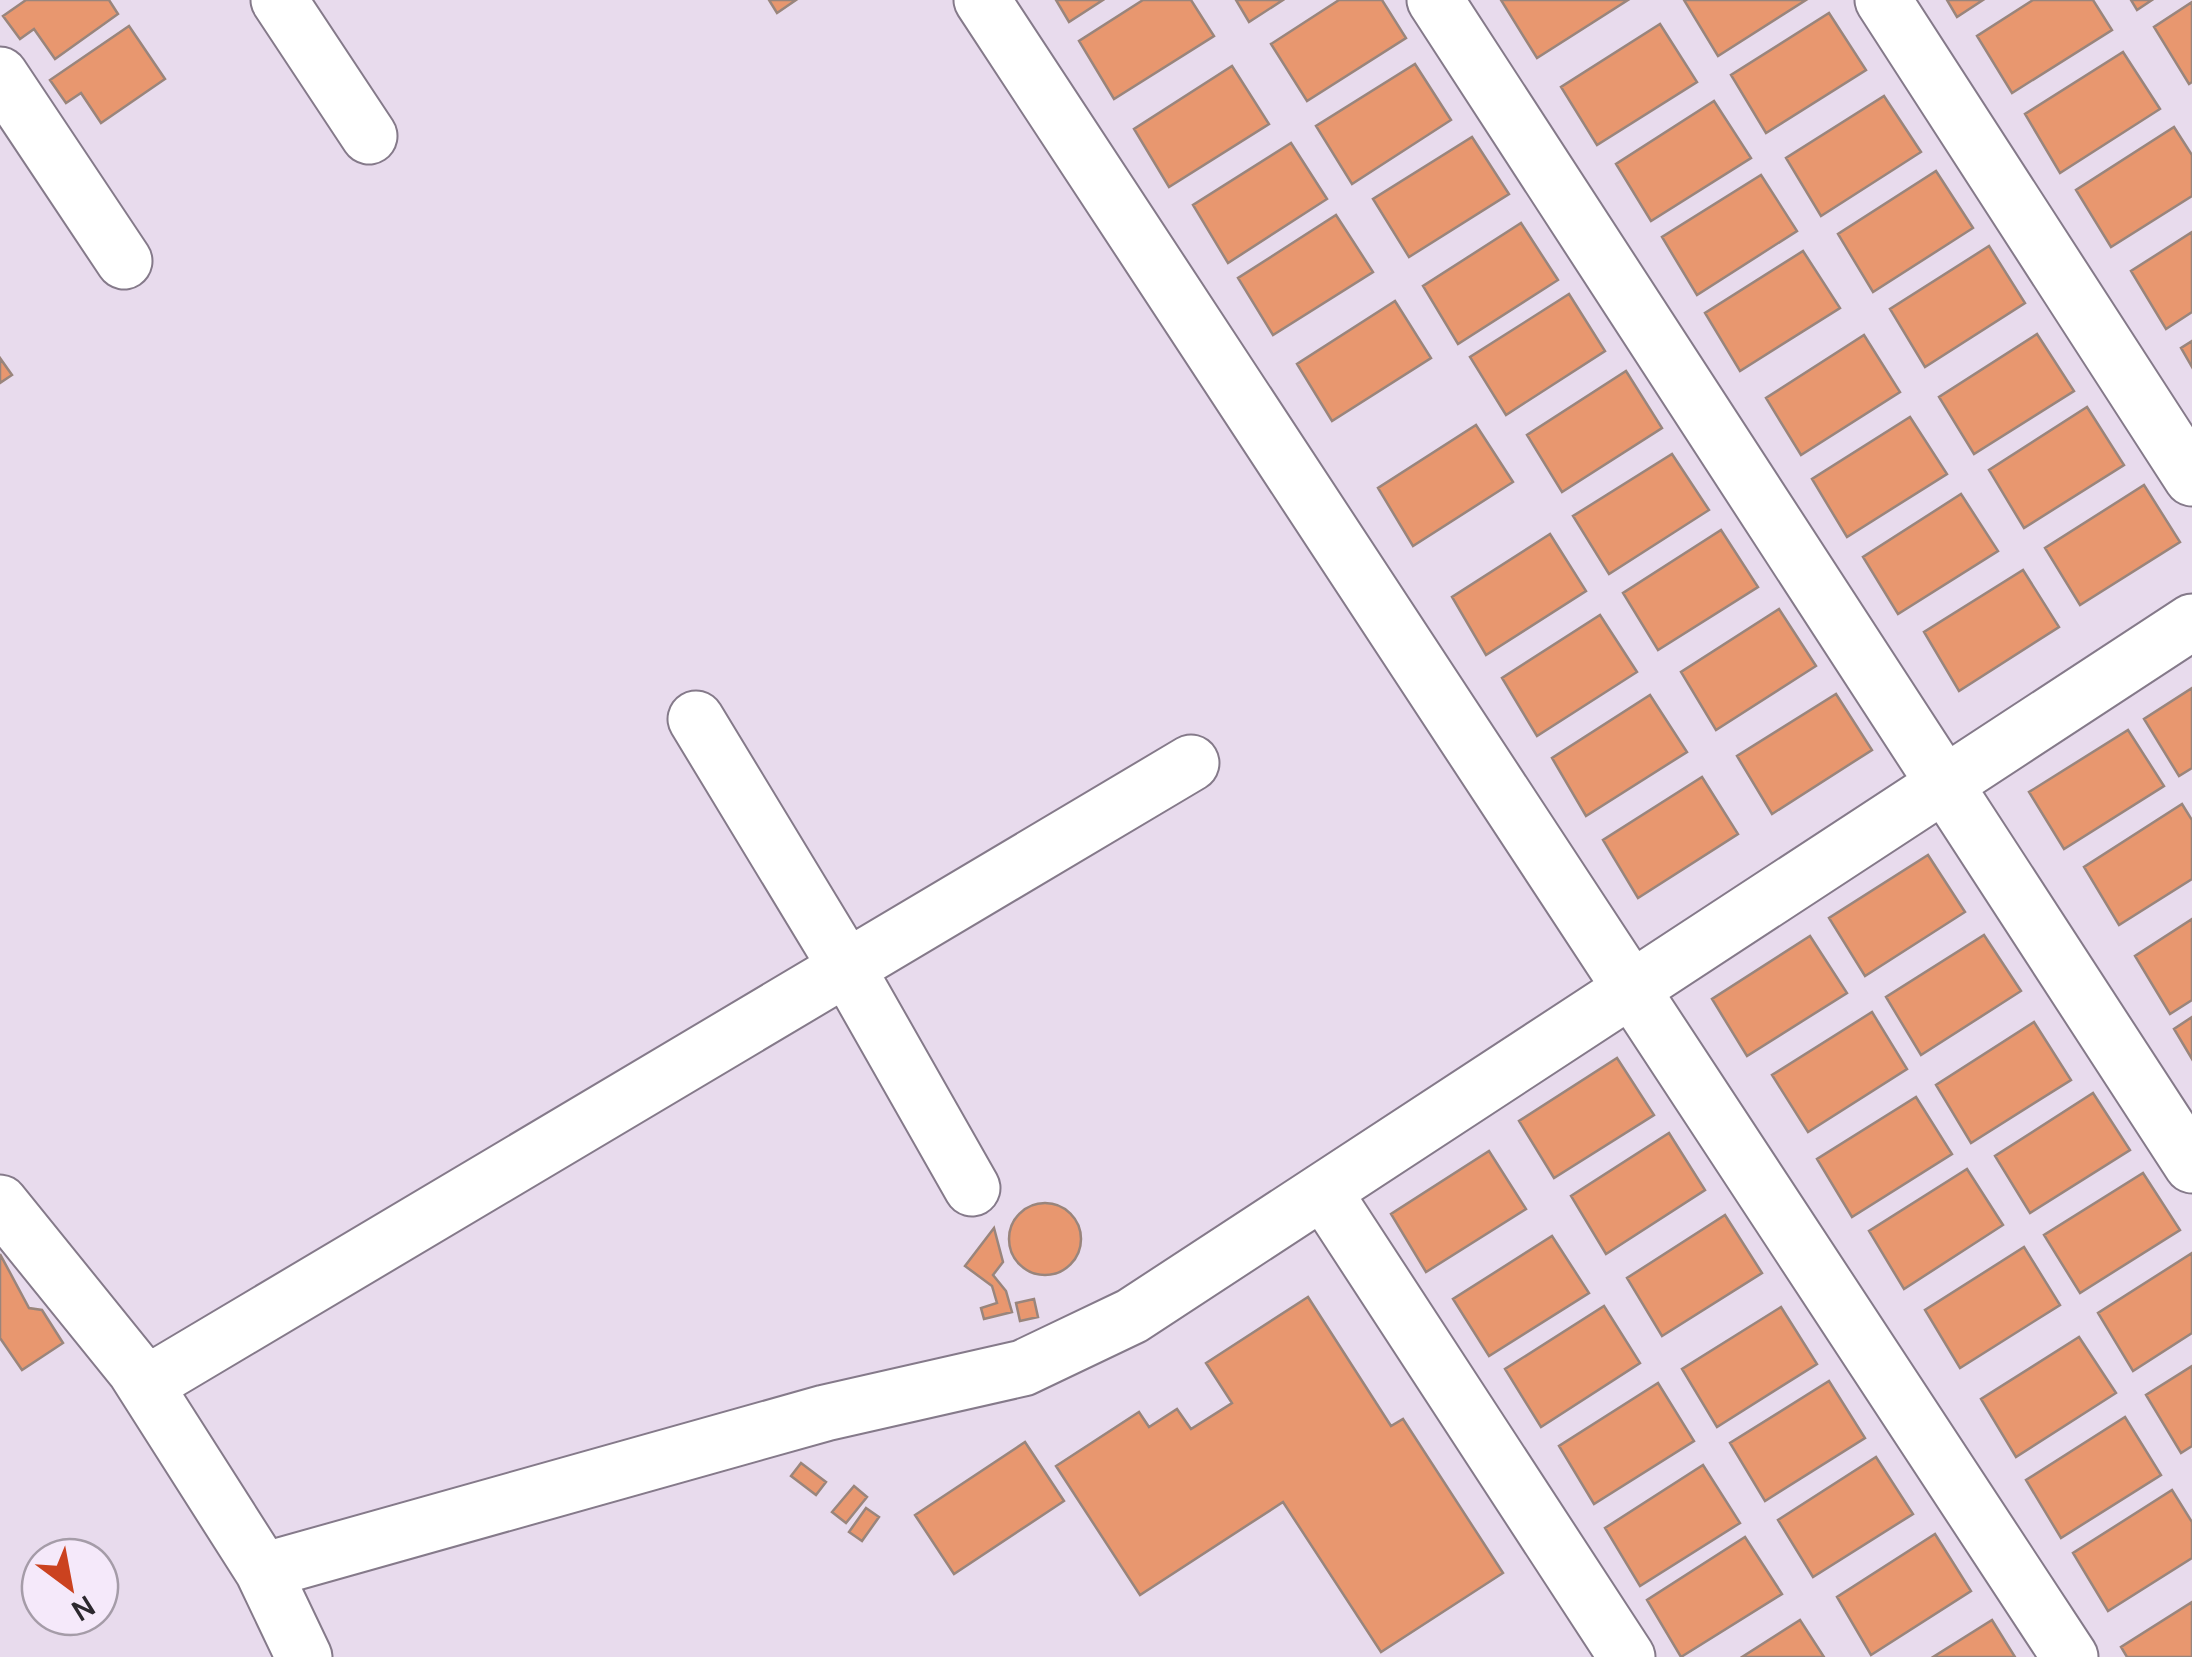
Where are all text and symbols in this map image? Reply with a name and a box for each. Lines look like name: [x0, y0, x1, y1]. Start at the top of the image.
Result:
north arrow: [20, 1537, 120, 1637]
text: N: [65, 1588, 102, 1630]

